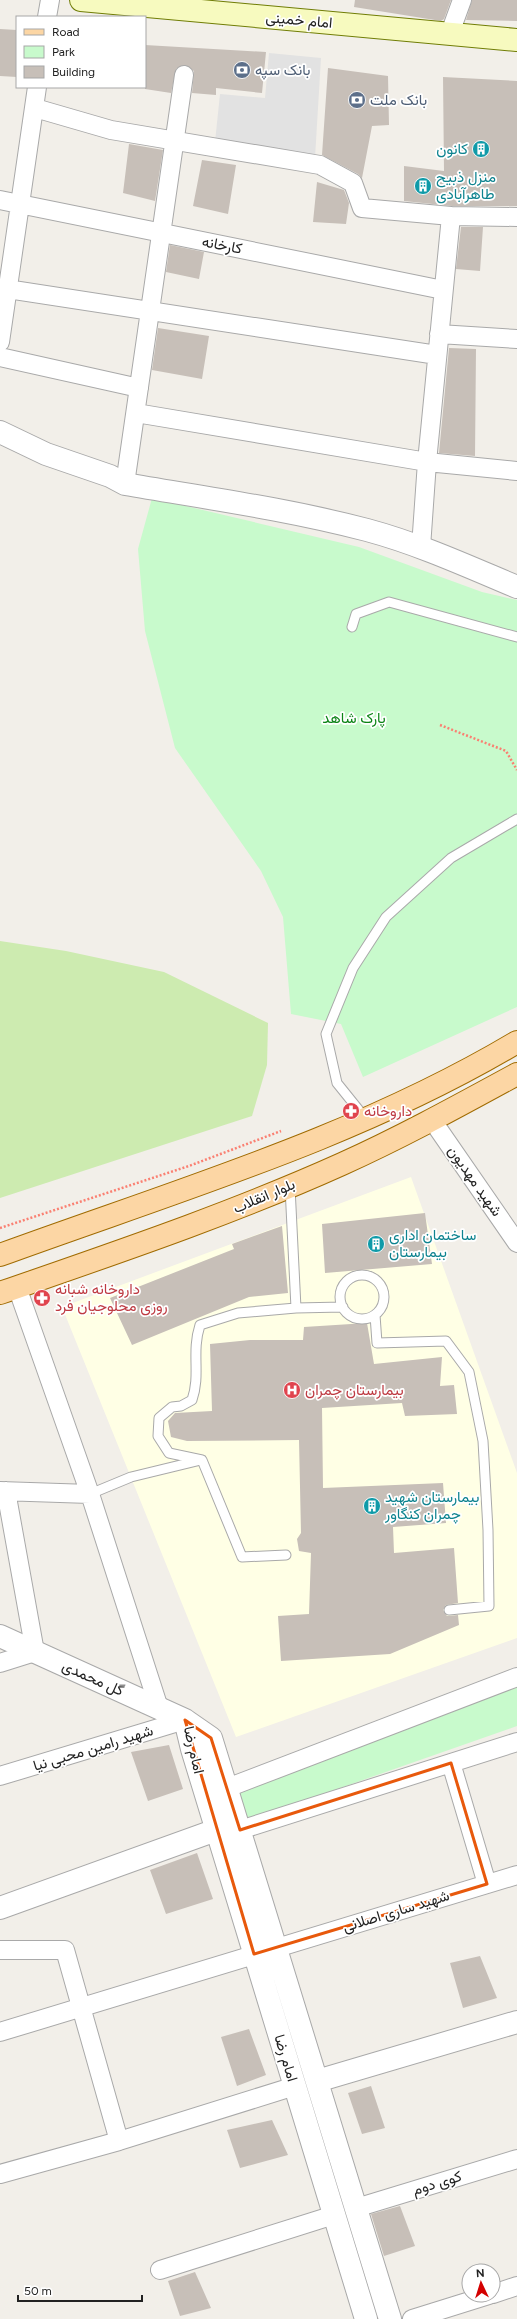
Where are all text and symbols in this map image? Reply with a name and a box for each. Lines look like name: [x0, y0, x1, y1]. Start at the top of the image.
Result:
street label: امام خمینی: [265, 8, 333, 33]
legend: [16, 16, 146, 88]
text: Road: [52, 25, 80, 39]
text: Park: [52, 45, 75, 59]
bank icon: بانک سپه: [232, 60, 252, 80]
place label: بانک سپه: [255, 61, 311, 80]
text: Building: [52, 65, 95, 79]
bank icon: بانک ملت: [347, 90, 367, 110]
place label: بانک ملت: [370, 91, 427, 109]
building icon: کانون: [471, 139, 491, 159]
place label: کانون: [436, 140, 468, 158]
place label: منزل ذبیح طاهرآبادی: [436, 168, 496, 204]
building icon: منزل ذبیح طاهرآبادی: [413, 176, 433, 196]
street label: کارخانه: [200, 232, 244, 258]
park label: پارک شاهد: [322, 709, 386, 728]
pharmacy icon: داروخانه: [341, 1101, 361, 1121]
place label: داروخانه: [364, 1102, 412, 1120]
street label: شهید مهدیون: [444, 1142, 506, 1220]
street label: بلوار انقلاب: [230, 1175, 298, 1217]
place label: ساختمان اداری بیمارستان: [389, 1226, 477, 1261]
building icon: ساختمان اداری بیمارستان: [366, 1234, 386, 1254]
place label: داروخانه شبانه روزی محلوجیان فرد: [55, 1280, 168, 1316]
pharmacy icon: داروخانه شبانه روزی محلوجیان فرد: [32, 1288, 52, 1308]
hospital icon: بیمارستان چمران: [282, 1380, 302, 1400]
place label: بیمارستان چمران: [305, 1381, 404, 1400]
place label: بیمارستان شهید چمران کنگاور: [384, 1488, 479, 1524]
building icon: بیمارستان شهید چمران کنگاور: [362, 1496, 382, 1516]
street label: گل محمدی: [59, 1656, 127, 1701]
street label: شهید رامین محبی نیا: [31, 1721, 156, 1776]
street label: امام رضا: [179, 1724, 208, 1776]
street label: شهید ساری اصلانی: [340, 1886, 452, 1937]
street label: امام رضا: [269, 2032, 302, 2084]
street label: کوی دوم: [410, 2167, 464, 2200]
north arrow: [461, 2263, 501, 2303]
text: N: [476, 2267, 485, 2280]
scale bar: [18, 2277, 142, 2303]
text: 50 m: [24, 2284, 52, 2298]

